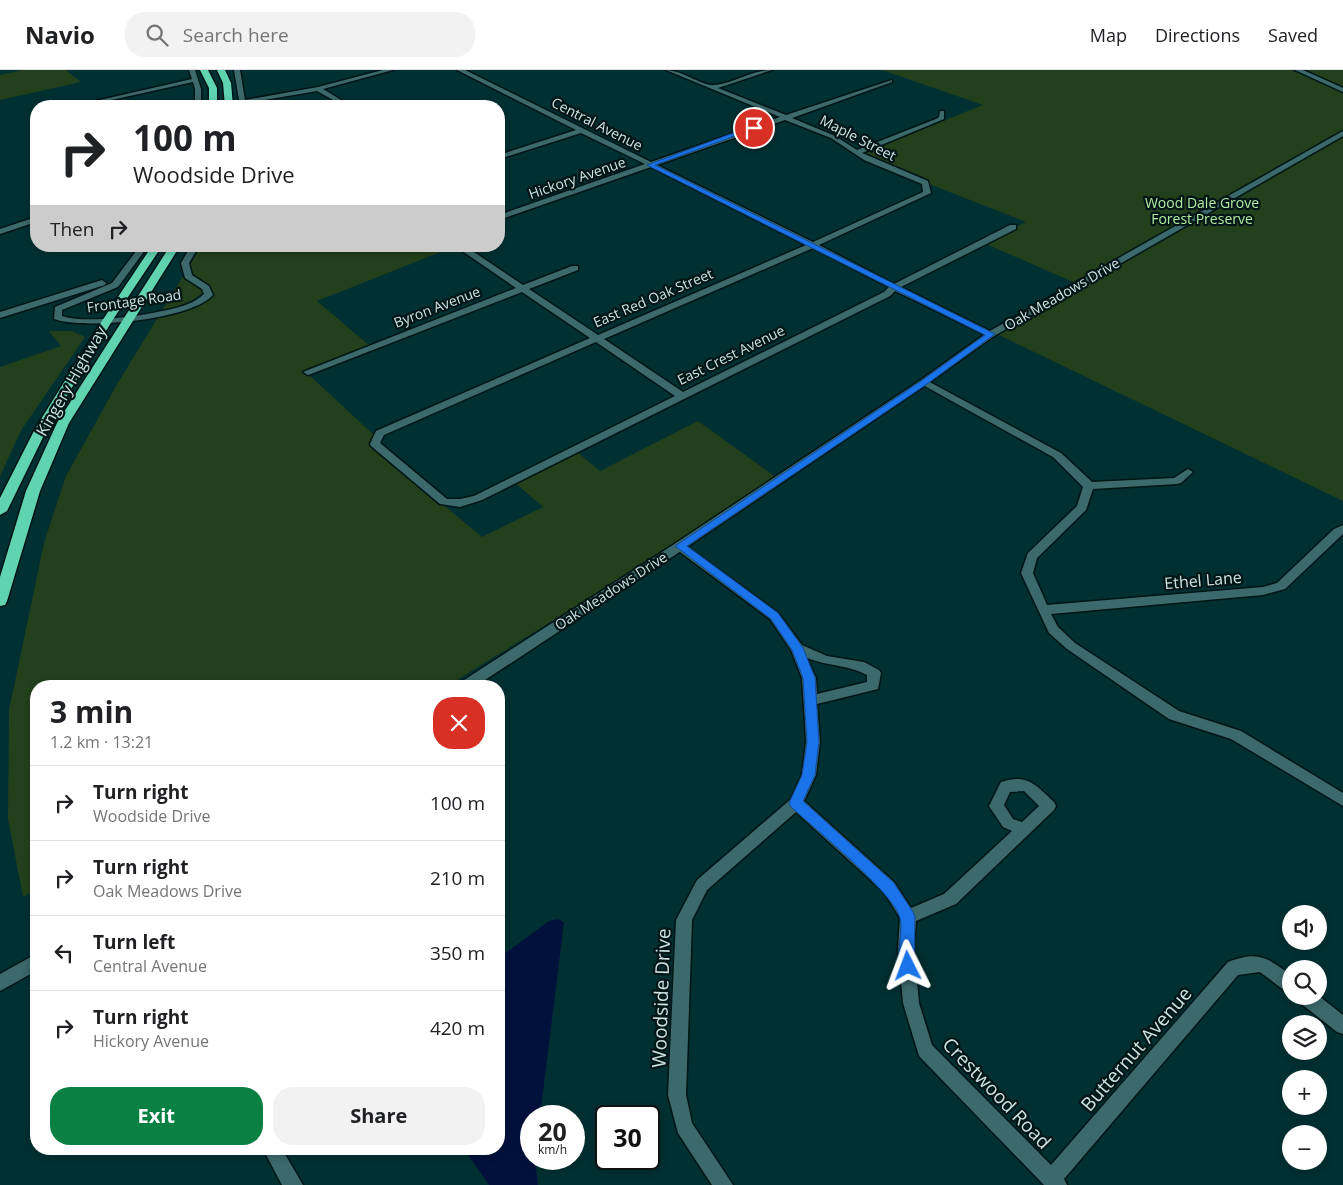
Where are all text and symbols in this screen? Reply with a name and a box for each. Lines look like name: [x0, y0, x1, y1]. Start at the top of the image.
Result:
search box: [125, 12, 475, 57]
text: Navio: [25, 18, 95, 51]
icon: search: [143, 21, 171, 49]
text: Search here: [183, 22, 289, 48]
text: Map: [1090, 23, 1127, 47]
text: Directions: [1155, 23, 1240, 47]
text: Saved: [1268, 23, 1318, 47]
street label: Central Avenue: [549, 92, 646, 155]
pin: [733, 107, 775, 149]
street label: Maple Street: [817, 110, 900, 165]
text: 100 m: [133, 114, 237, 161]
icon: arrive: [740, 114, 768, 142]
icon: right: [50, 120, 115, 185]
street label: Hickory Avenue: [526, 152, 628, 203]
text: Woodside Drive: [133, 159, 295, 189]
park label: Wood Dale Grove Forest Preserve: [1145, 193, 1259, 228]
icon: right: [104, 215, 132, 243]
text: Then: [50, 216, 94, 242]
street label: Oak Meadows Drive: [1001, 253, 1123, 334]
street label: East Red Oak Street: [590, 264, 716, 331]
street label: Byron Avenue: [391, 281, 483, 332]
street label: Frontage Road: [85, 284, 182, 317]
street label: East Crest Avenue: [674, 320, 788, 389]
street label: Kingery Highway: [31, 321, 112, 440]
street label: Oak Meadows Drive: [551, 547, 671, 634]
street label: Ethel Lane: [1163, 566, 1243, 594]
text: 3 min: [50, 691, 133, 732]
button: close: [433, 697, 485, 749]
text: 1.2 km · 13:21: [50, 731, 153, 753]
text: Turn right: [93, 779, 188, 805]
icon: right: [50, 789, 78, 817]
text: 100 m: [430, 790, 485, 816]
text: Woodside Drive: [93, 805, 211, 827]
text: Turn right: [93, 854, 188, 880]
icon: right: [50, 864, 78, 892]
text: 210 m: [430, 865, 485, 891]
text: Oak Meadows Drive: [93, 880, 242, 902]
map controls: [1282, 905, 1327, 1170]
button: sound: [1282, 905, 1327, 950]
street label: Woodside Drive: [646, 928, 676, 1068]
text: Turn left: [93, 929, 175, 955]
icon: left: [50, 939, 78, 967]
position arrow: [881, 939, 933, 991]
text: 350 m: [430, 940, 485, 966]
text: Central Avenue: [93, 955, 207, 977]
button: search: [1282, 960, 1327, 1005]
street label: Butternut Avenue: [1075, 981, 1197, 1117]
text: Turn right: [93, 1004, 188, 1030]
icon: right: [50, 1014, 78, 1042]
text: 420 m: [430, 1015, 485, 1041]
button: layers: [1282, 1015, 1327, 1060]
text: Hickory Avenue: [93, 1030, 209, 1052]
street label: Crestwood Road: [937, 1032, 1057, 1154]
button: +: [1282, 1070, 1327, 1115]
button: Exit: [50, 1087, 263, 1145]
button: Share: [273, 1087, 485, 1145]
speed limit sign: 30: [595, 1105, 660, 1170]
text: 20: [538, 1114, 567, 1148]
button: −: [1282, 1125, 1327, 1170]
text: km/h: [538, 1141, 567, 1158]

